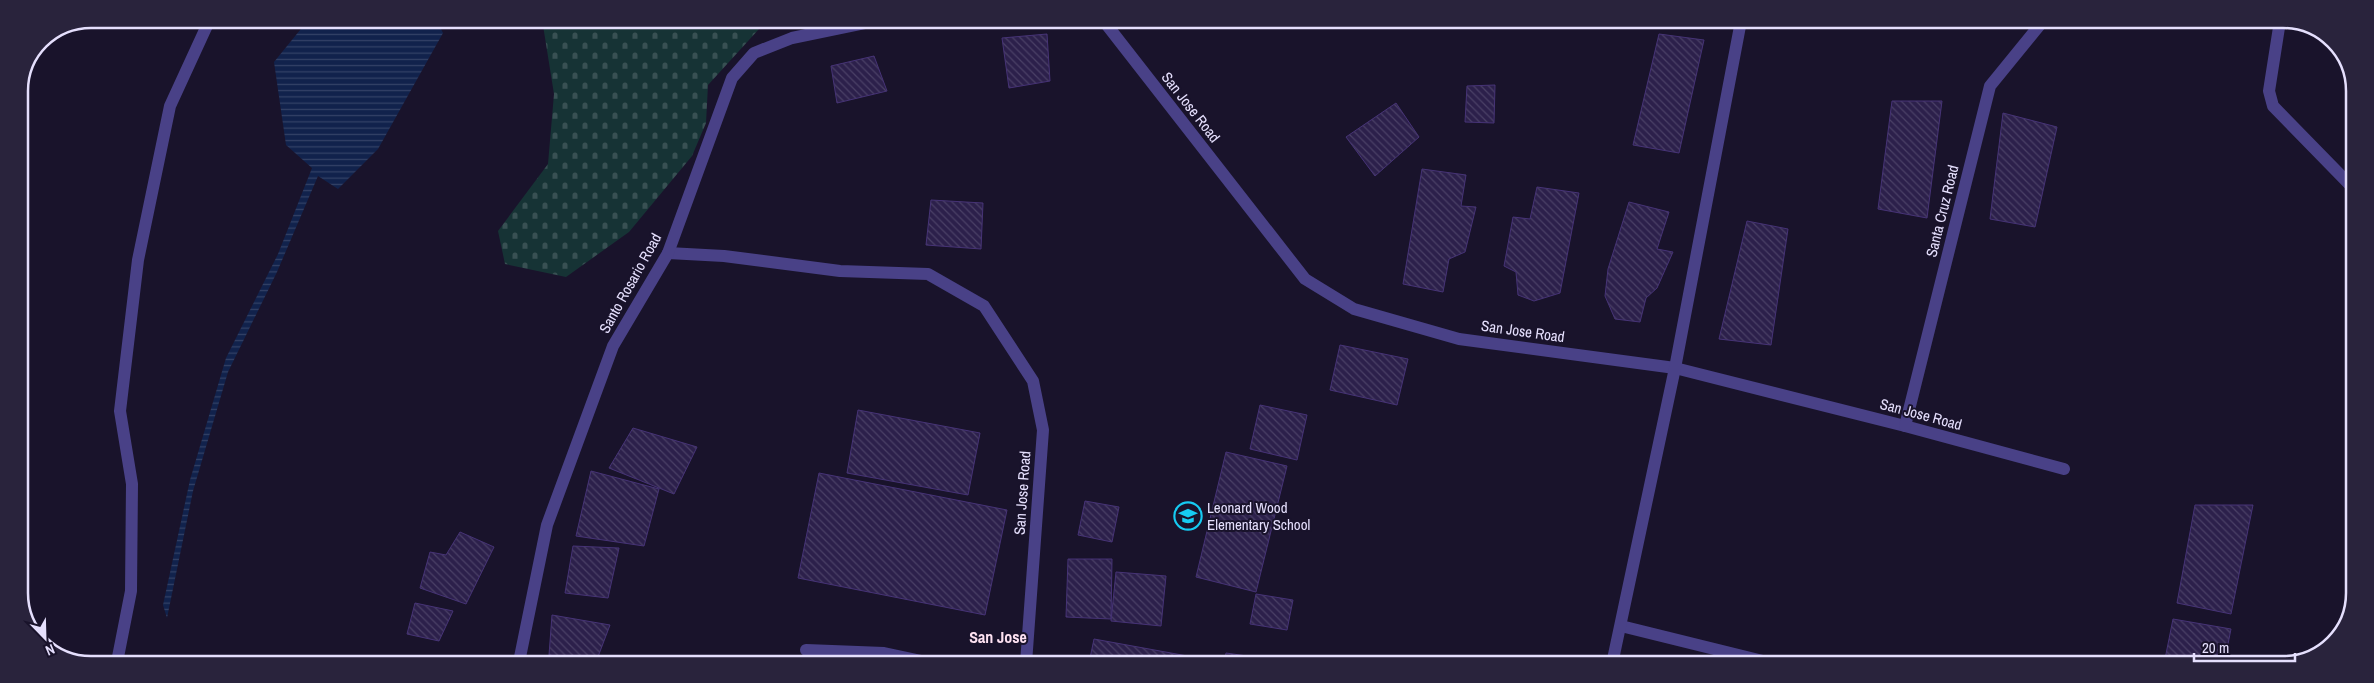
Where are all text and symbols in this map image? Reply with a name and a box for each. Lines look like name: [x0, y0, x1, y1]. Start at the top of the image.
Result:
street label: San Jose Road: [1157, 67, 1225, 147]
street label: Santa Cruz Road: [1920, 163, 1964, 259]
street label: Santo Rosario Road: [594, 229, 666, 337]
street label: San Jose Road: [1480, 315, 1566, 347]
street label: San Jose Road: [1878, 393, 1964, 435]
street label: San Jose Road: [1009, 450, 1035, 536]
place label: Leonard Wood Elementary School: [1207, 497, 1310, 535]
school or university icon: Leonard Wood Elementary School: [1173, 501, 1203, 531]
north arrow: [20, 613, 70, 663]
district label: San Jose: [969, 626, 1027, 648]
scale bar: [2194, 630, 2295, 662]
text: 20 m: [2202, 637, 2229, 658]
text: N: [43, 640, 57, 660]

